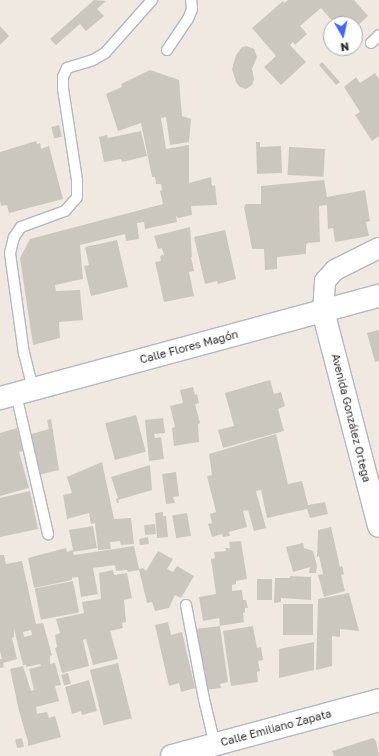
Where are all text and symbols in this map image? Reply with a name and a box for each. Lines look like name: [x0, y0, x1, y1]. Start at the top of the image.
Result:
north arrow: [323, 16, 363, 56]
text: N: [340, 40, 350, 54]
street label: Calle Flores Magón: [138, 328, 240, 366]
street label: Avenida González Ortega: [329, 352, 373, 484]
street label: Calle Emiliano Zapata: [219, 707, 333, 749]

